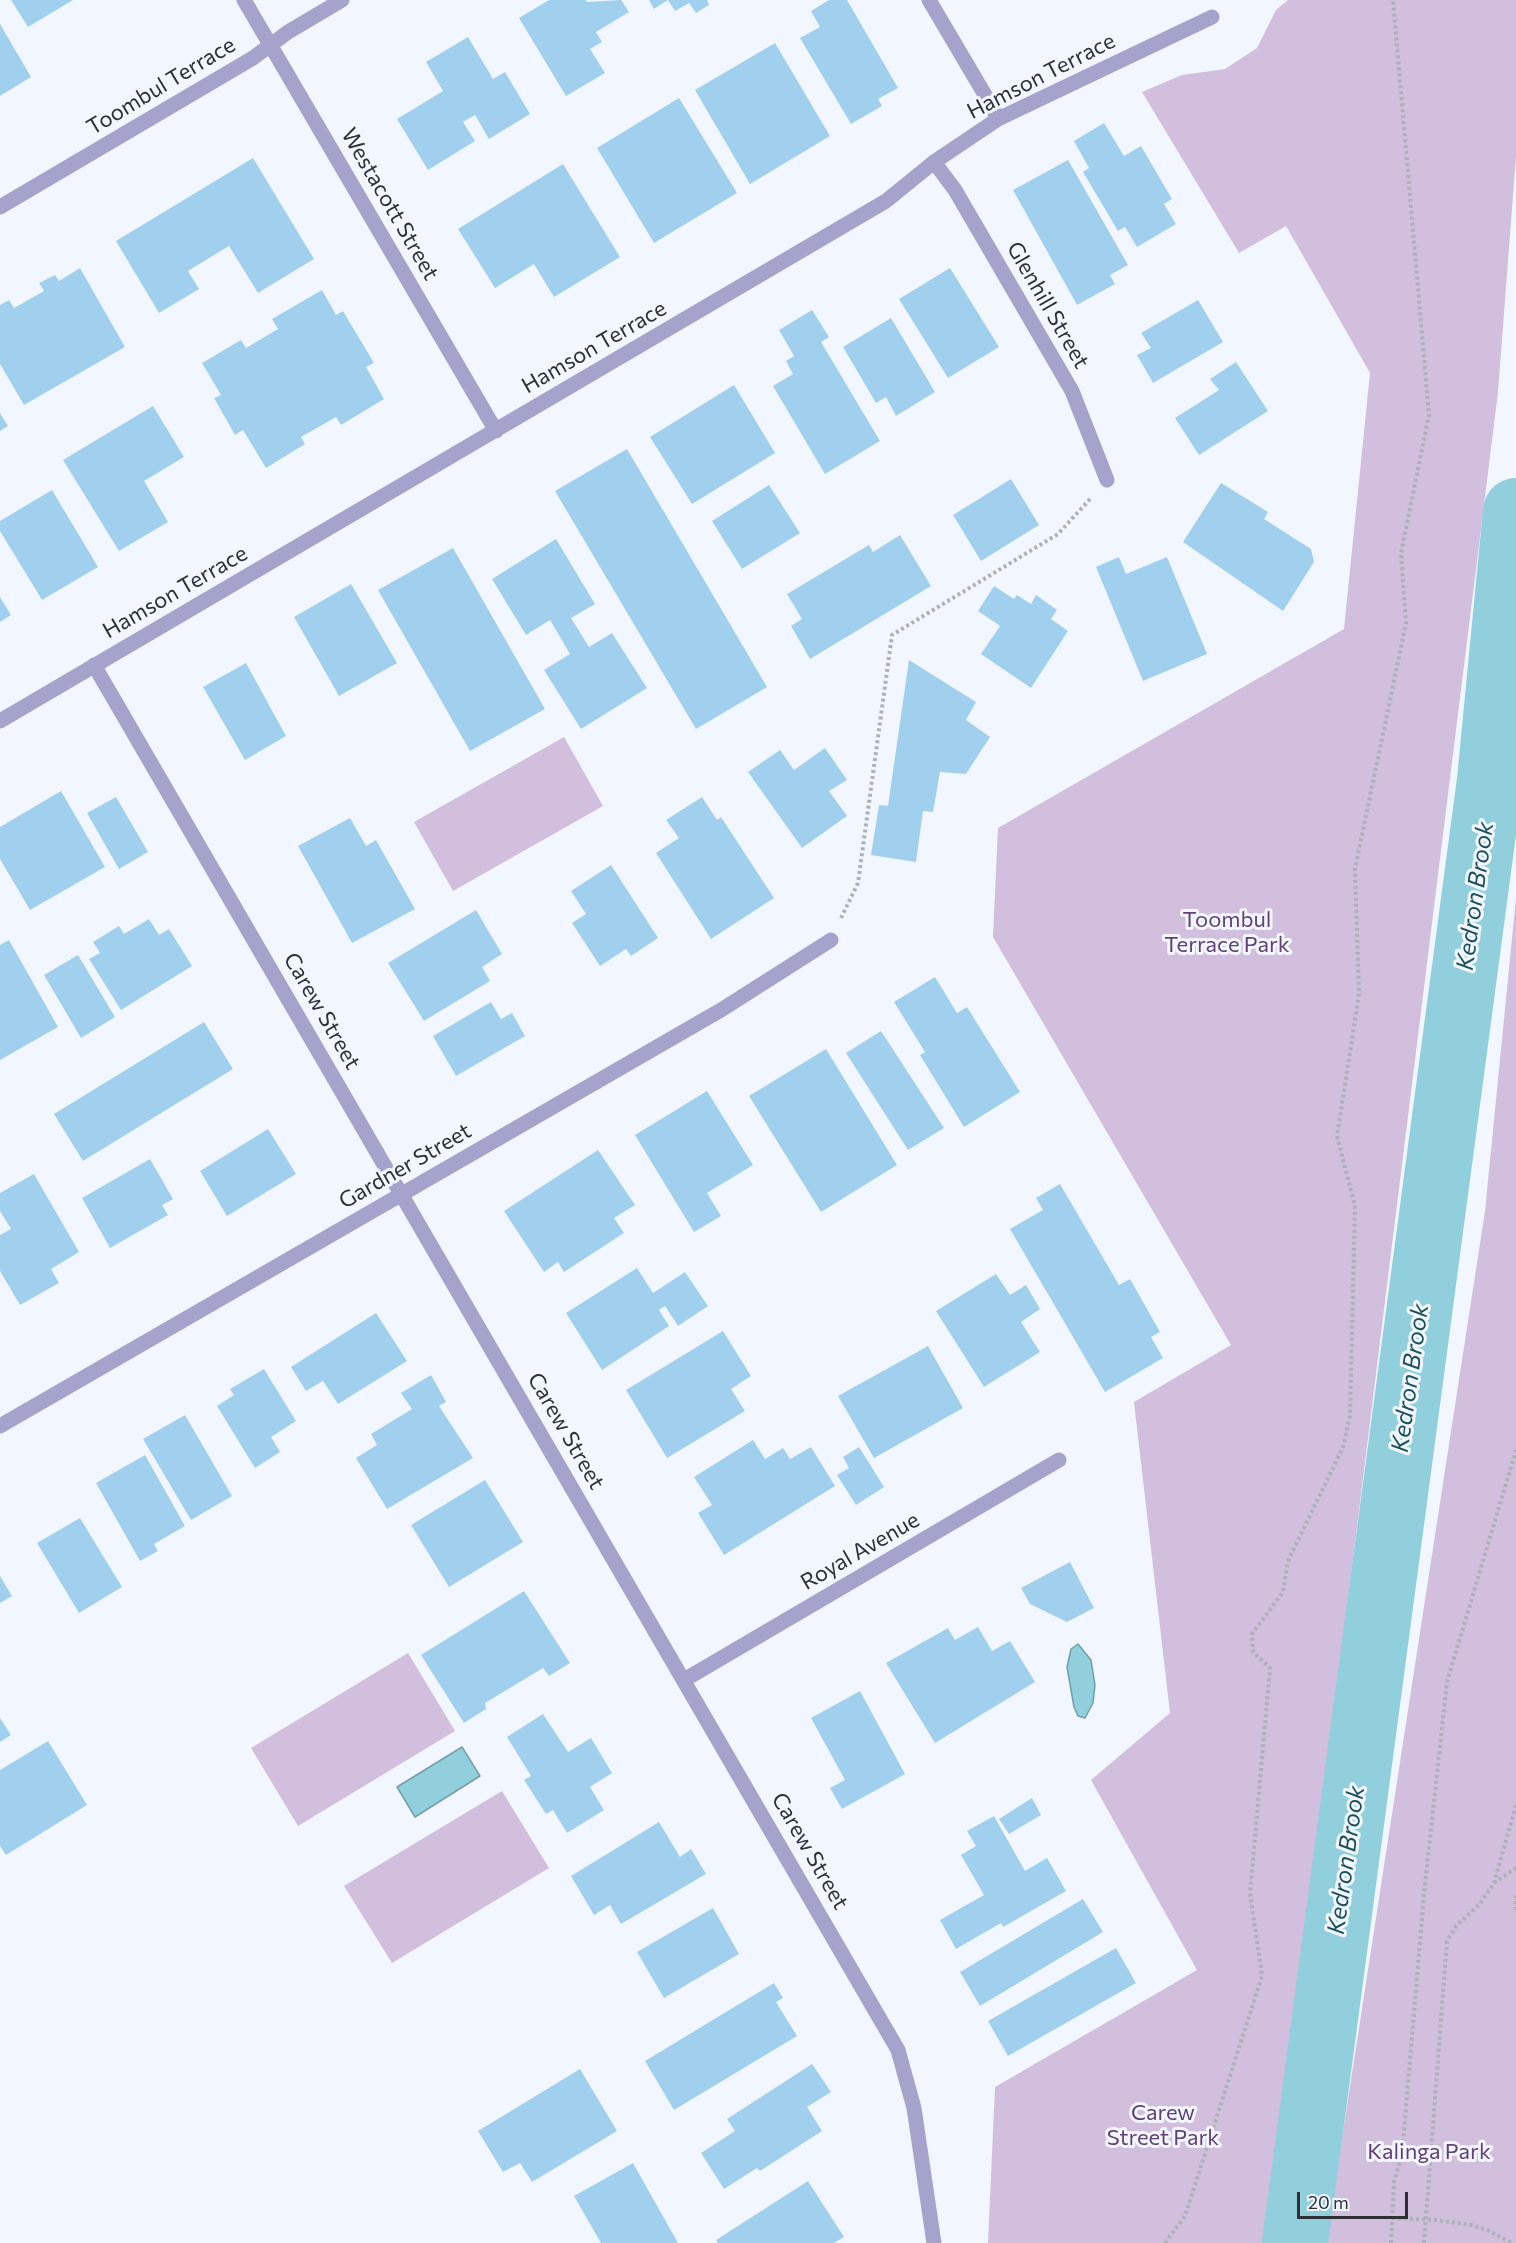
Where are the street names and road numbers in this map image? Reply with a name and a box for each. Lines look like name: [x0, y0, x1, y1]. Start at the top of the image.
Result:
street label: Hamson Terrace: [963, 27, 1119, 125]
street label: Toombul Terrace: [82, 31, 240, 141]
street label: Westacott Street: [336, 123, 444, 285]
street label: Glenhill Street: [1001, 237, 1095, 373]
street label: Hamson Terrace: [517, 295, 671, 399]
street label: Hamson Terrace: [98, 540, 252, 644]
street label: Carew Street: [278, 948, 366, 1074]
street label: Gardner Street: [334, 1118, 476, 1214]
street label: Carew Street: [522, 1368, 610, 1494]
street label: Royal Avenue: [796, 1506, 924, 1596]
street label: Carew Street: [766, 1788, 854, 1914]

